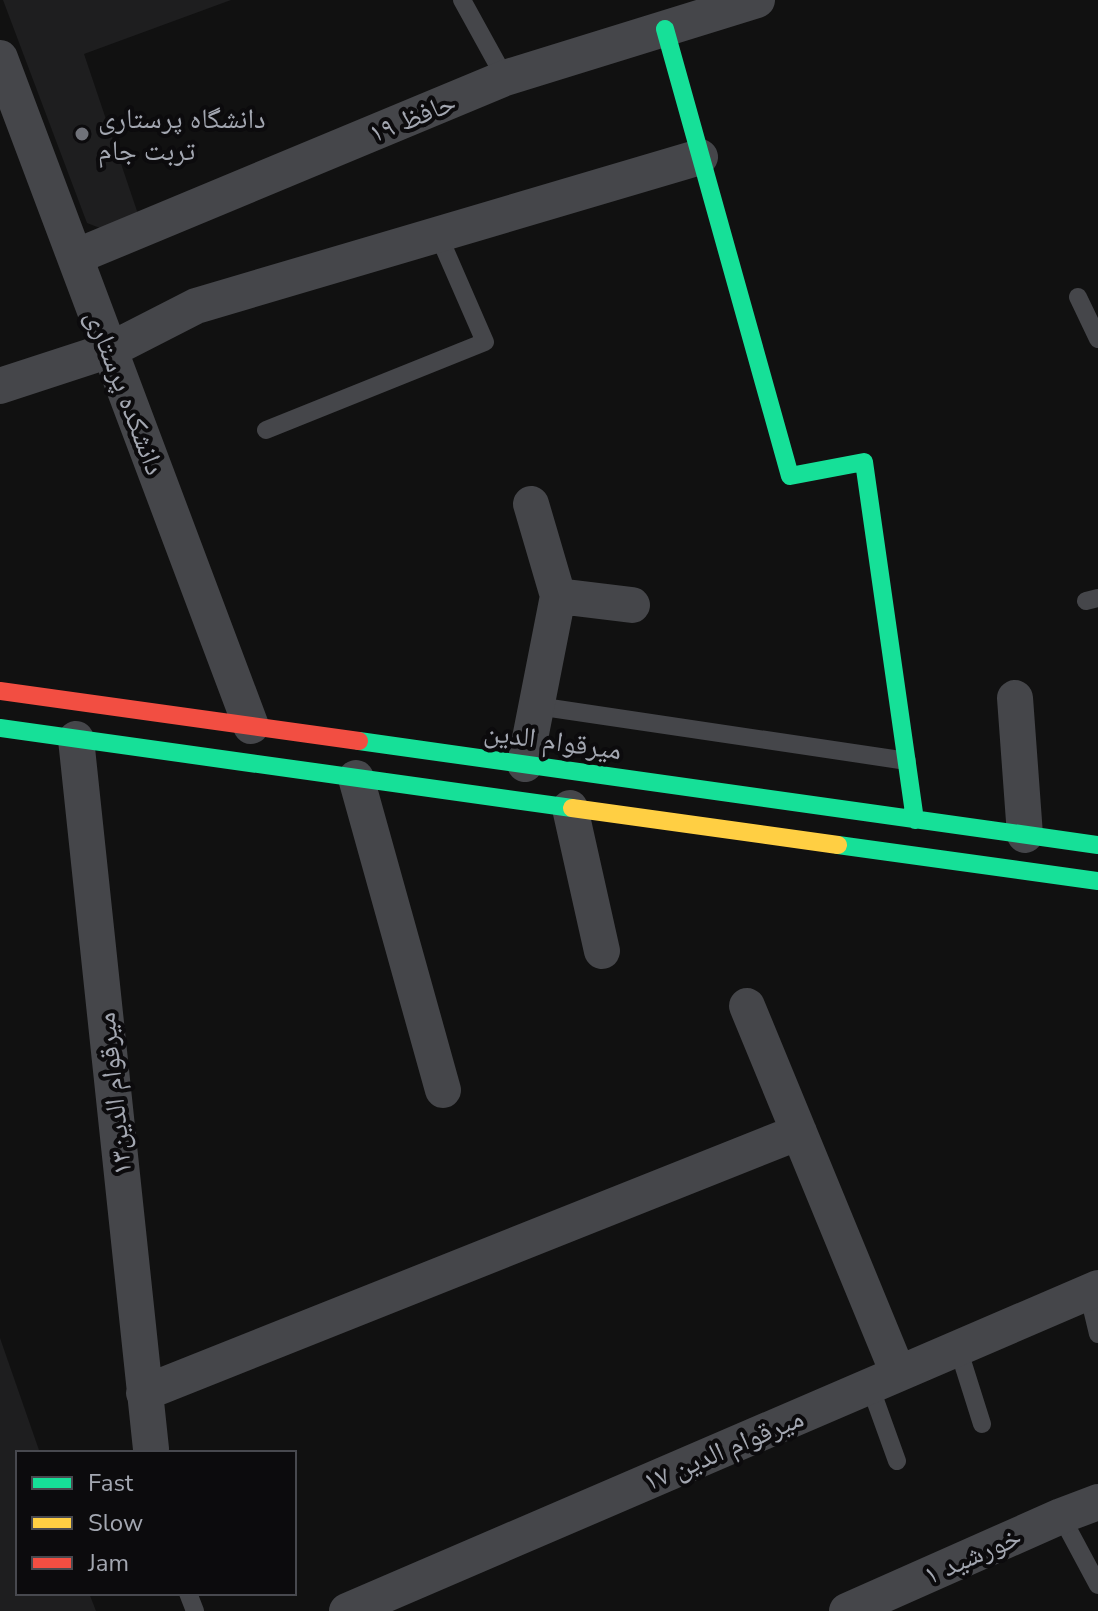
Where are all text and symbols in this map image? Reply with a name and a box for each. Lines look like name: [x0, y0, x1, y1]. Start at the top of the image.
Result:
street label: حافظ ۱۹: [363, 83, 462, 153]
place label: دانشگاه پرستاری تربت جام: [98, 100, 266, 170]
marker: دانشگاه پرستاری تربت جام: [73, 125, 91, 143]
street label: دانشکده پرستاری: [76, 304, 174, 480]
street label: میرقوام الدین: [482, 713, 624, 769]
street label: میرقوام الدین۱۳: [87, 1011, 141, 1177]
street label: میرقوام الدین ۱۷: [637, 1399, 809, 1501]
legend: [16, 1451, 296, 1595]
text: Fast: [88, 1467, 134, 1499]
text: Slow: [88, 1507, 143, 1539]
street label: خورشید ۱: [918, 1518, 1027, 1594]
text: Jam: [87, 1547, 129, 1579]

